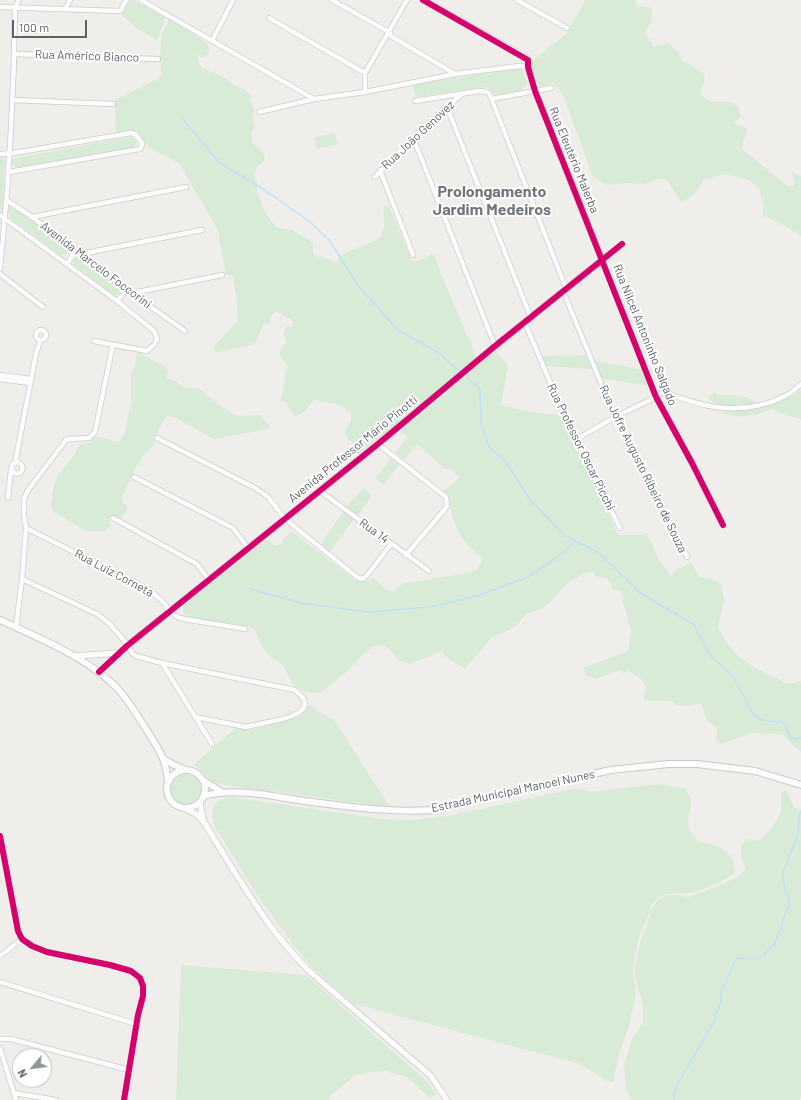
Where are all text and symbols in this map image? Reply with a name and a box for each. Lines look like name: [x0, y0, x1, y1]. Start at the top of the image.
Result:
scale bar: [14, 12, 89, 38]
text: 100 m: [19, 20, 49, 34]
street label: Rua Américo Bianco: [35, 47, 139, 65]
street label: Rua João Genovez: [379, 98, 457, 172]
street label: Rua Eleutério Malerba: [546, 105, 602, 215]
district label: Prolongamento Jardim Medeiros: [433, 182, 551, 220]
street label: Avenida Marcelo Foccorini: [38, 218, 154, 312]
street label: Rua Nilcel Antoninho Salgado: [610, 262, 680, 408]
street label: Rua Professor Oscar Picchi: [544, 381, 618, 513]
street label: Rua Jofre Augusto Ribeiro de Souza: [596, 383, 690, 555]
street label: Avenida Professor Mário Pinotti: [286, 392, 420, 506]
street label: Rua 14: [356, 515, 392, 547]
street label: Rua Luiz Corneta: [72, 546, 156, 600]
street label: Estrada Municipal Manoel Nunes: [430, 767, 596, 815]
north arrow: [12, 1048, 52, 1088]
text: N: [14, 1067, 29, 1080]

